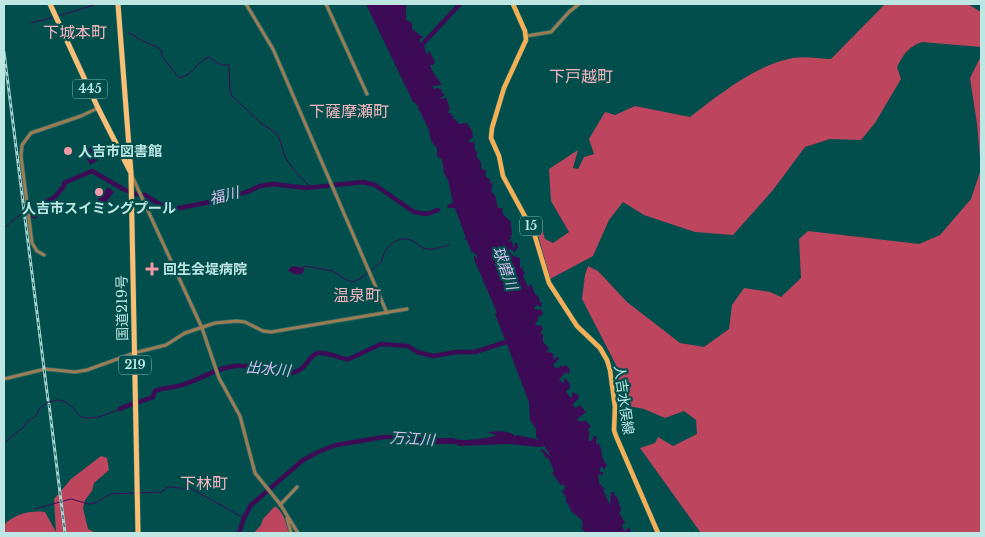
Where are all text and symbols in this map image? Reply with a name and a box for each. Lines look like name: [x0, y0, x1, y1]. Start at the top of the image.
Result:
district label: 下城本町: [43, 22, 107, 42]
district label: 下戸越町: [549, 66, 613, 86]
road number: 445: [72, 80, 108, 98]
district label: 下薩摩瀬町: [309, 101, 389, 121]
place label: 人吉市図書館: [78, 142, 162, 160]
marker: 人吉市図書館: [62, 145, 74, 157]
water label: 福川: [207, 182, 243, 208]
marker: 人吉市スイミングプール: [93, 186, 105, 198]
place label: 人吉市スイミングプール: [22, 199, 176, 217]
road number: 15: [520, 217, 542, 236]
water label: 球磨川: [489, 243, 523, 294]
place label: 回生会堤病院: [163, 260, 247, 278]
marker: 回生会堤病院: [145, 262, 159, 276]
street label: 国道219号: [112, 275, 132, 341]
district label: 温泉町: [333, 285, 381, 305]
road number: 219: [119, 356, 151, 374]
water label: 出水川: [245, 357, 293, 380]
street label: 人吉水俣線: [610, 364, 638, 436]
water label: 万江川: [389, 428, 437, 449]
district label: 下林町: [180, 473, 228, 493]

